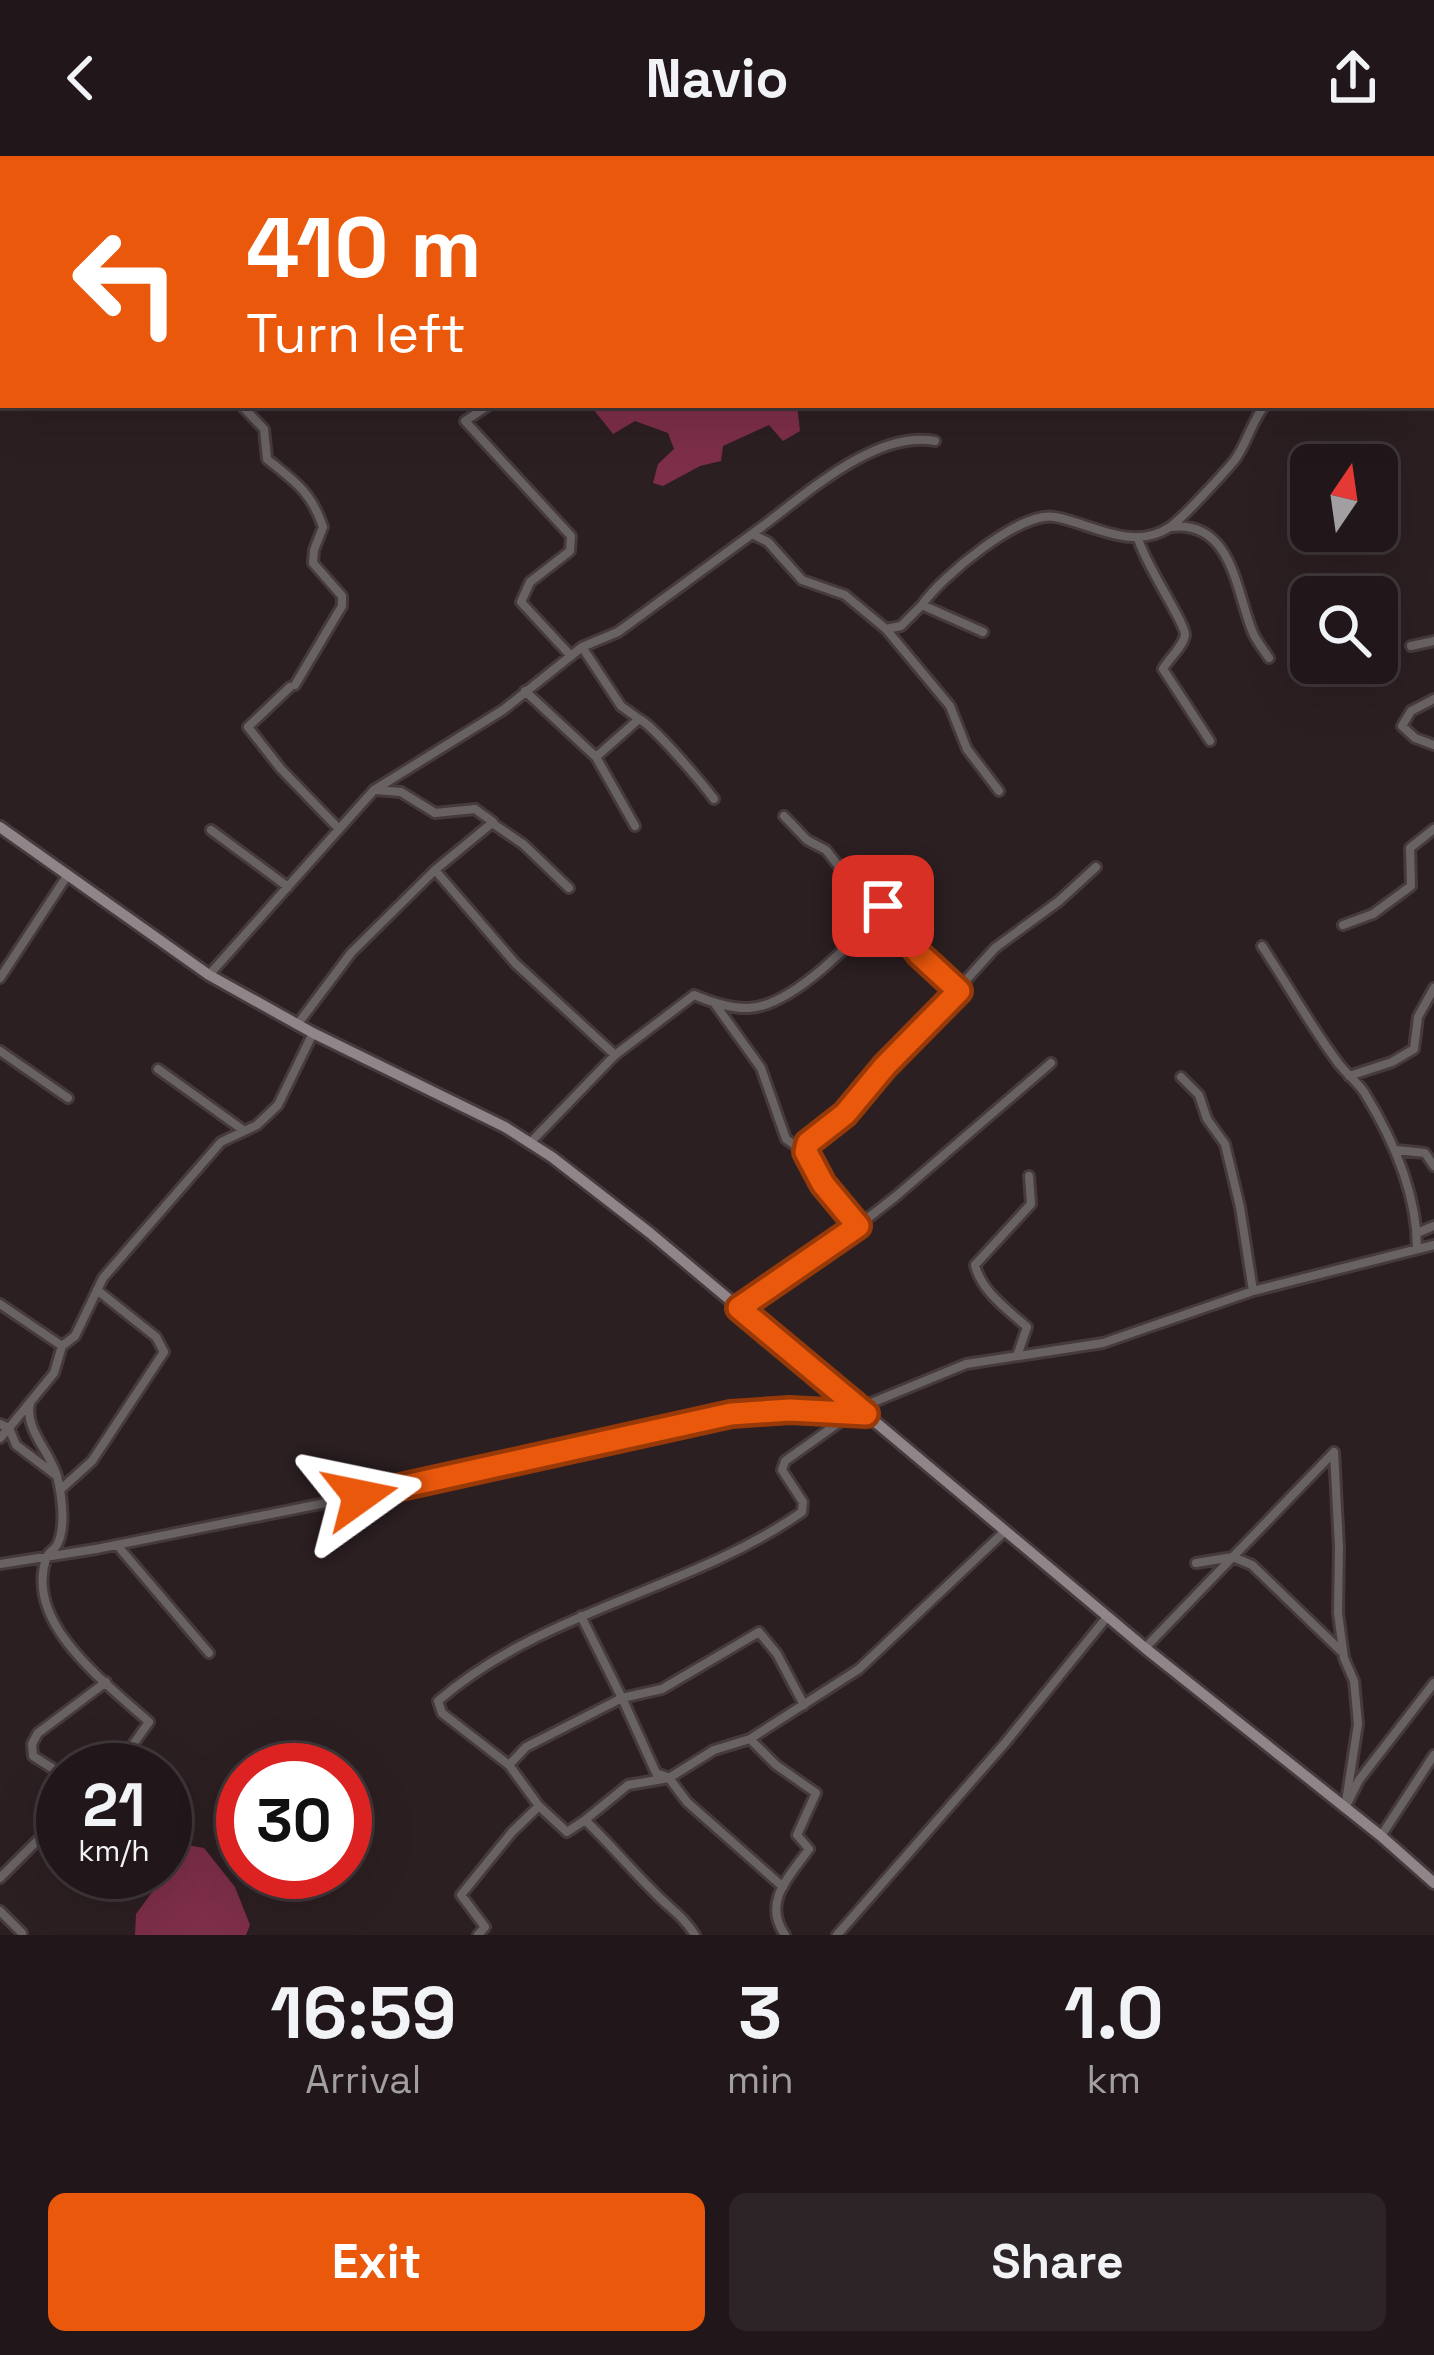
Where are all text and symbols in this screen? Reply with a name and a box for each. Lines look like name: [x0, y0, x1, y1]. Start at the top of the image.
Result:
text: Navio: [646, 44, 788, 113]
icon: back: [48, 45, 114, 111]
icon: share: [1320, 45, 1386, 111]
text: 410 m: [246, 194, 482, 302]
icon: left: [48, 204, 204, 360]
text: Turn left: [246, 299, 466, 368]
north arrow: [1290, 444, 1398, 552]
map controls: [1290, 444, 1398, 684]
button: search: [1290, 576, 1398, 684]
pin: [832, 855, 934, 957]
icon: arrive: [850, 873, 916, 939]
position arrow: [297, 1433, 423, 1559]
speed limit sign: 30: [216, 1743, 372, 1899]
text: 21: [83, 1767, 145, 1844]
text: km/h: [78, 1831, 150, 1870]
text: 16:59: [270, 1967, 456, 2059]
text: 3: [738, 1967, 782, 2059]
text: 1.0: [1064, 1967, 1164, 2059]
text: Arrival: [305, 2055, 421, 2104]
text: min: [727, 2055, 794, 2104]
text: km: [1087, 2055, 1141, 2104]
button: Exit: [48, 2193, 705, 2331]
button: Share: [729, 2193, 1386, 2331]

